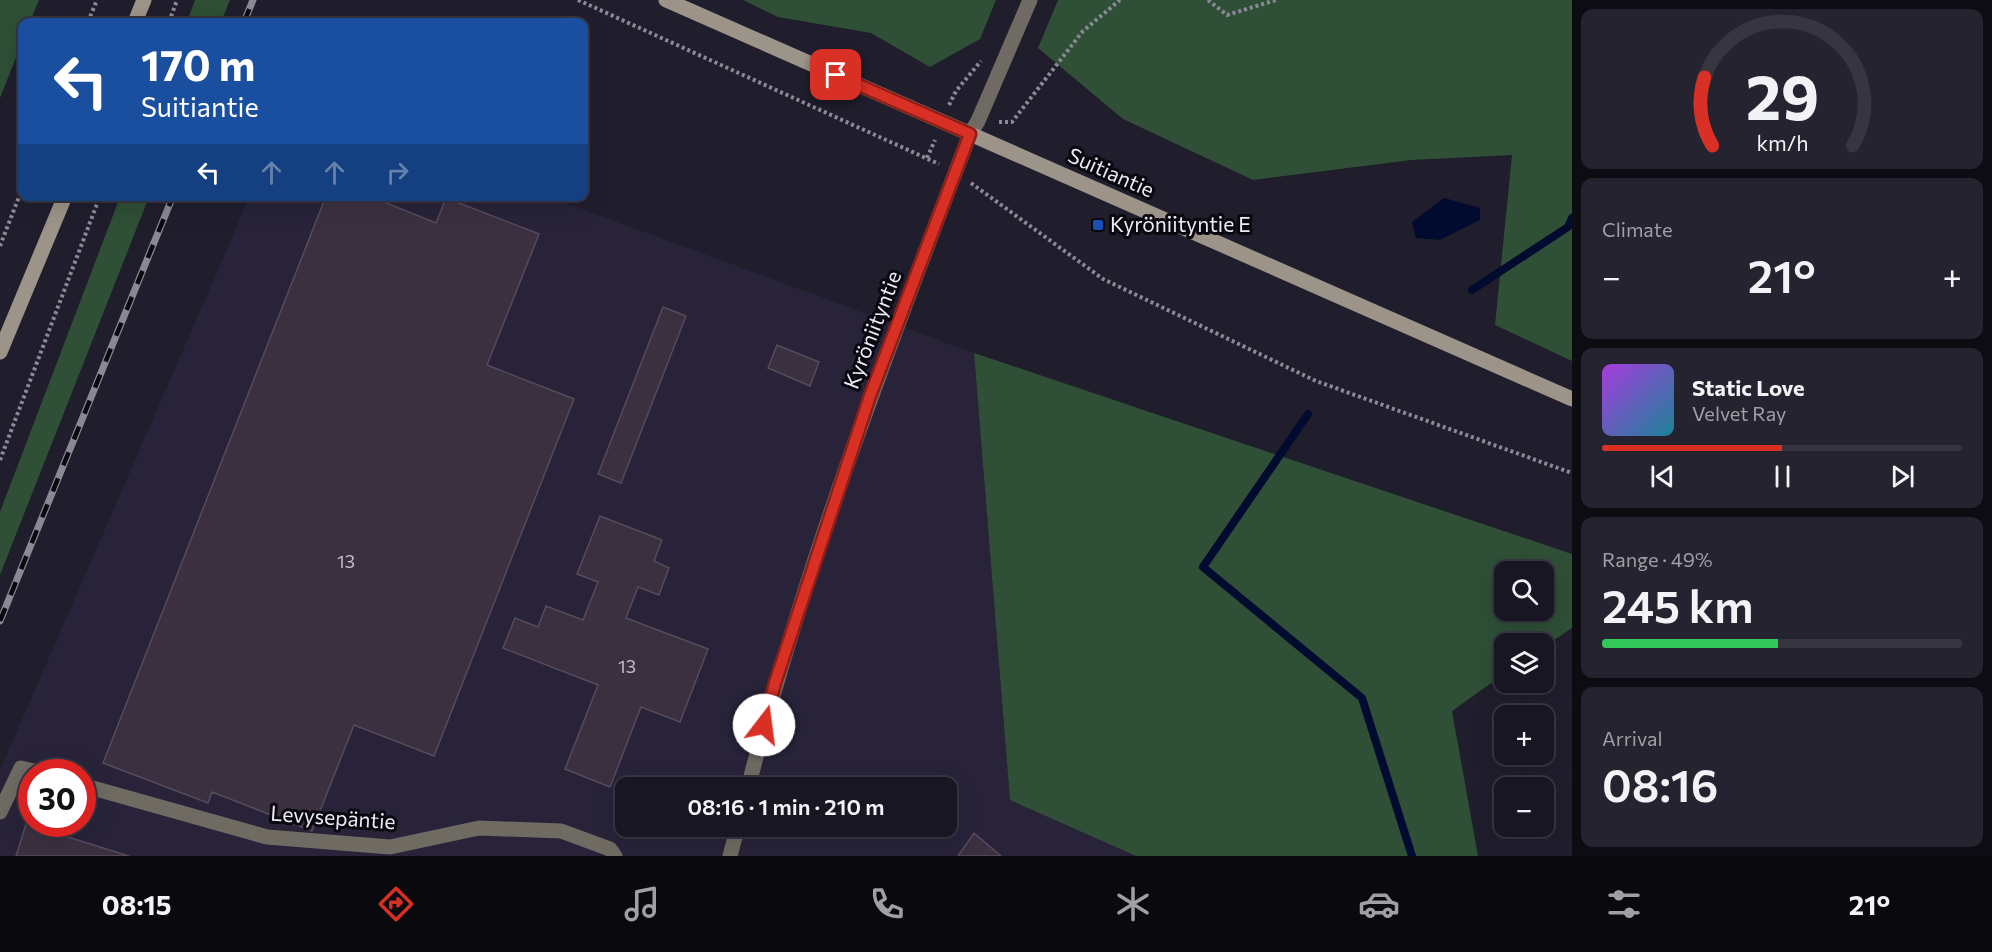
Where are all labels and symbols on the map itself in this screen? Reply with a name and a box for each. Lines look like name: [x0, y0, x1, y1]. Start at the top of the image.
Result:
pin: [810, 49, 861, 100]
street label: Suitiantie: [1065, 142, 1159, 202]
place label: Kyröniityntie E: [1110, 211, 1251, 236]
marker: Kyröniityntie E: [1091, 218, 1105, 232]
street label: Kyröniityntie: [838, 267, 906, 392]
house number: 13: [337, 550, 355, 572]
house number: 13: [618, 655, 636, 677]
position arrow: [732, 693, 796, 757]
speed limit sign: 30: [18, 759, 96, 837]
street label: Levysepäntie: [270, 800, 397, 833]

